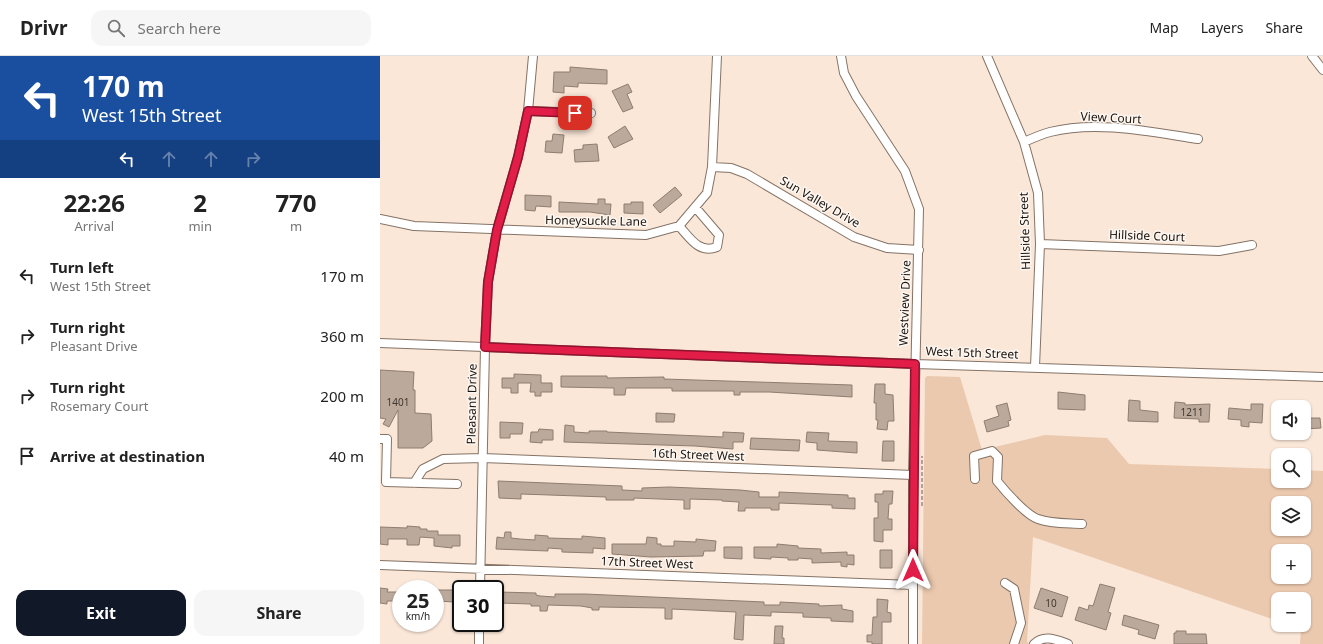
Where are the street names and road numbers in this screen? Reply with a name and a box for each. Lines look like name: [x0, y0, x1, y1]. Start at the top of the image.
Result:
street label: View Court: [1080, 107, 1143, 128]
street label: Sun Valley Drive: [777, 172, 864, 232]
street label: Hillside Street: [1015, 191, 1034, 270]
street label: Honeysuckle Lane: [545, 211, 647, 230]
street label: Hillside Court: [1109, 226, 1186, 245]
street label: Westview Drive: [895, 260, 914, 346]
street label: West 15th Street: [925, 342, 1019, 363]
street label: Pleasant Drive: [462, 363, 481, 445]
street label: 16th Street West: [651, 444, 745, 465]
street label: 17th Street West: [600, 552, 694, 573]

